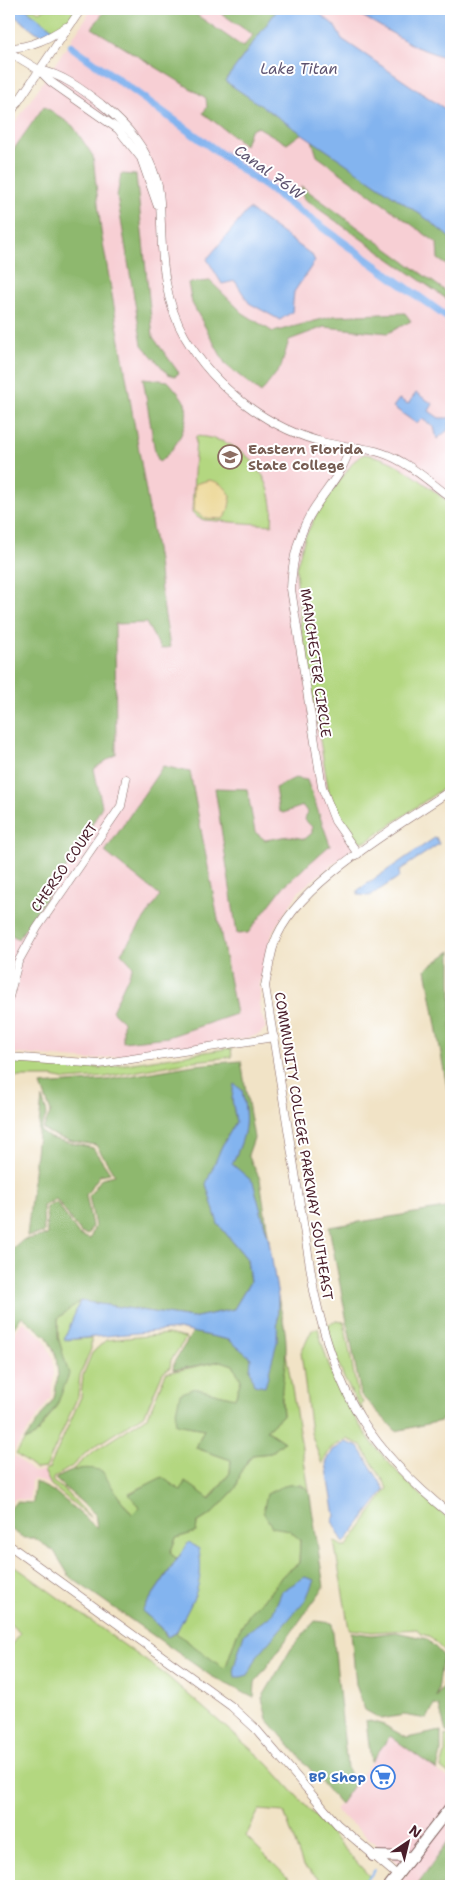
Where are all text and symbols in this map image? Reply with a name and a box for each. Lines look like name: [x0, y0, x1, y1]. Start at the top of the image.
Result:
water label: Lake Titan: [260, 59, 338, 79]
water label: Canal 76W: [230, 140, 308, 204]
place label: Eastern Florida State College: [248, 440, 363, 474]
school or university icon: Eastern Florida State College: [217, 444, 243, 470]
street label: MANCHESTER CIRCLE: [297, 587, 335, 739]
street label: CHERSO COURT: [26, 819, 102, 915]
street label: COMMUNITY COLLEGE PARKWAY SOUTHEAST: [271, 991, 337, 1302]
supermarket icon: BP Shop: [370, 1764, 396, 1790]
place label: BP Shop: [309, 1768, 366, 1786]
north arrow: [382, 1818, 432, 1868]
text: N: [406, 1821, 425, 1842]

